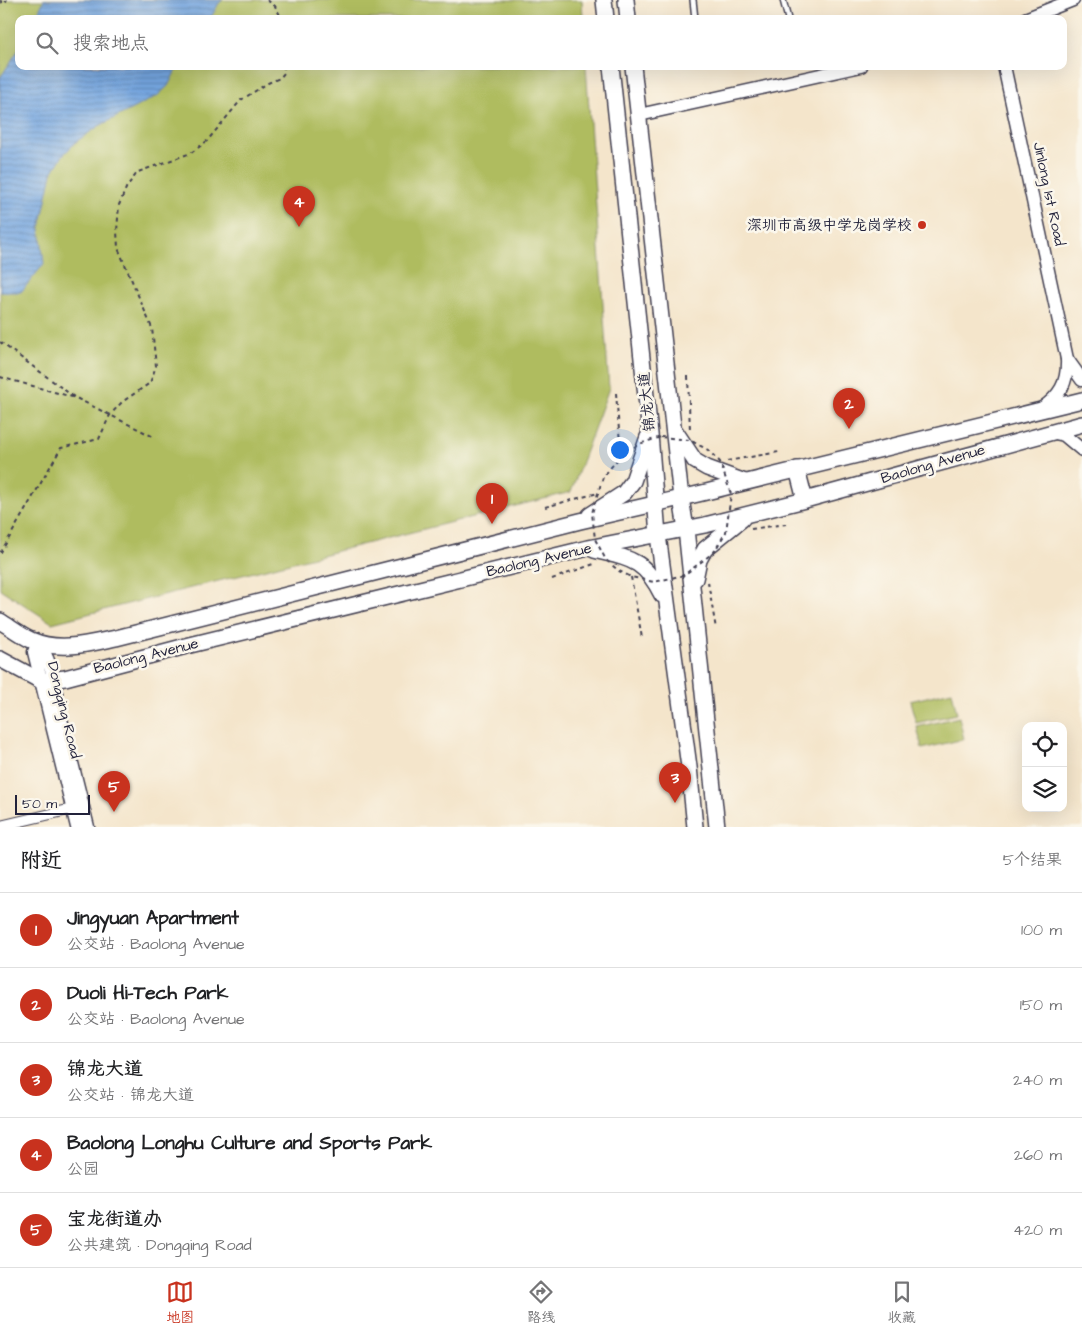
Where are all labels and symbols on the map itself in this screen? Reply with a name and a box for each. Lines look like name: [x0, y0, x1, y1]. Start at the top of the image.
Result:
street label: Jinlong 1st Road: [1027, 140, 1070, 248]
pin: 4: [283, 186, 315, 227]
place label: 深圳市高级中学龙岗学校: [747, 215, 912, 236]
marker: 深圳市高级中学龙岗学校: [916, 219, 928, 231]
street label: 锦龙大道: [633, 371, 661, 433]
pin: 2: [833, 388, 865, 429]
your location: [607, 437, 633, 463]
street label: Baolong Avenue: [878, 439, 988, 490]
pin: 1: [476, 483, 508, 524]
street label: Baolong Avenue: [484, 538, 594, 583]
street label: Baolong Avenue: [91, 633, 201, 680]
street label: Dongqing Road: [41, 659, 86, 761]
pin: 3: [659, 762, 691, 803]
pin: 5: [98, 771, 130, 812]
scale bar: [15, 792, 90, 815]

